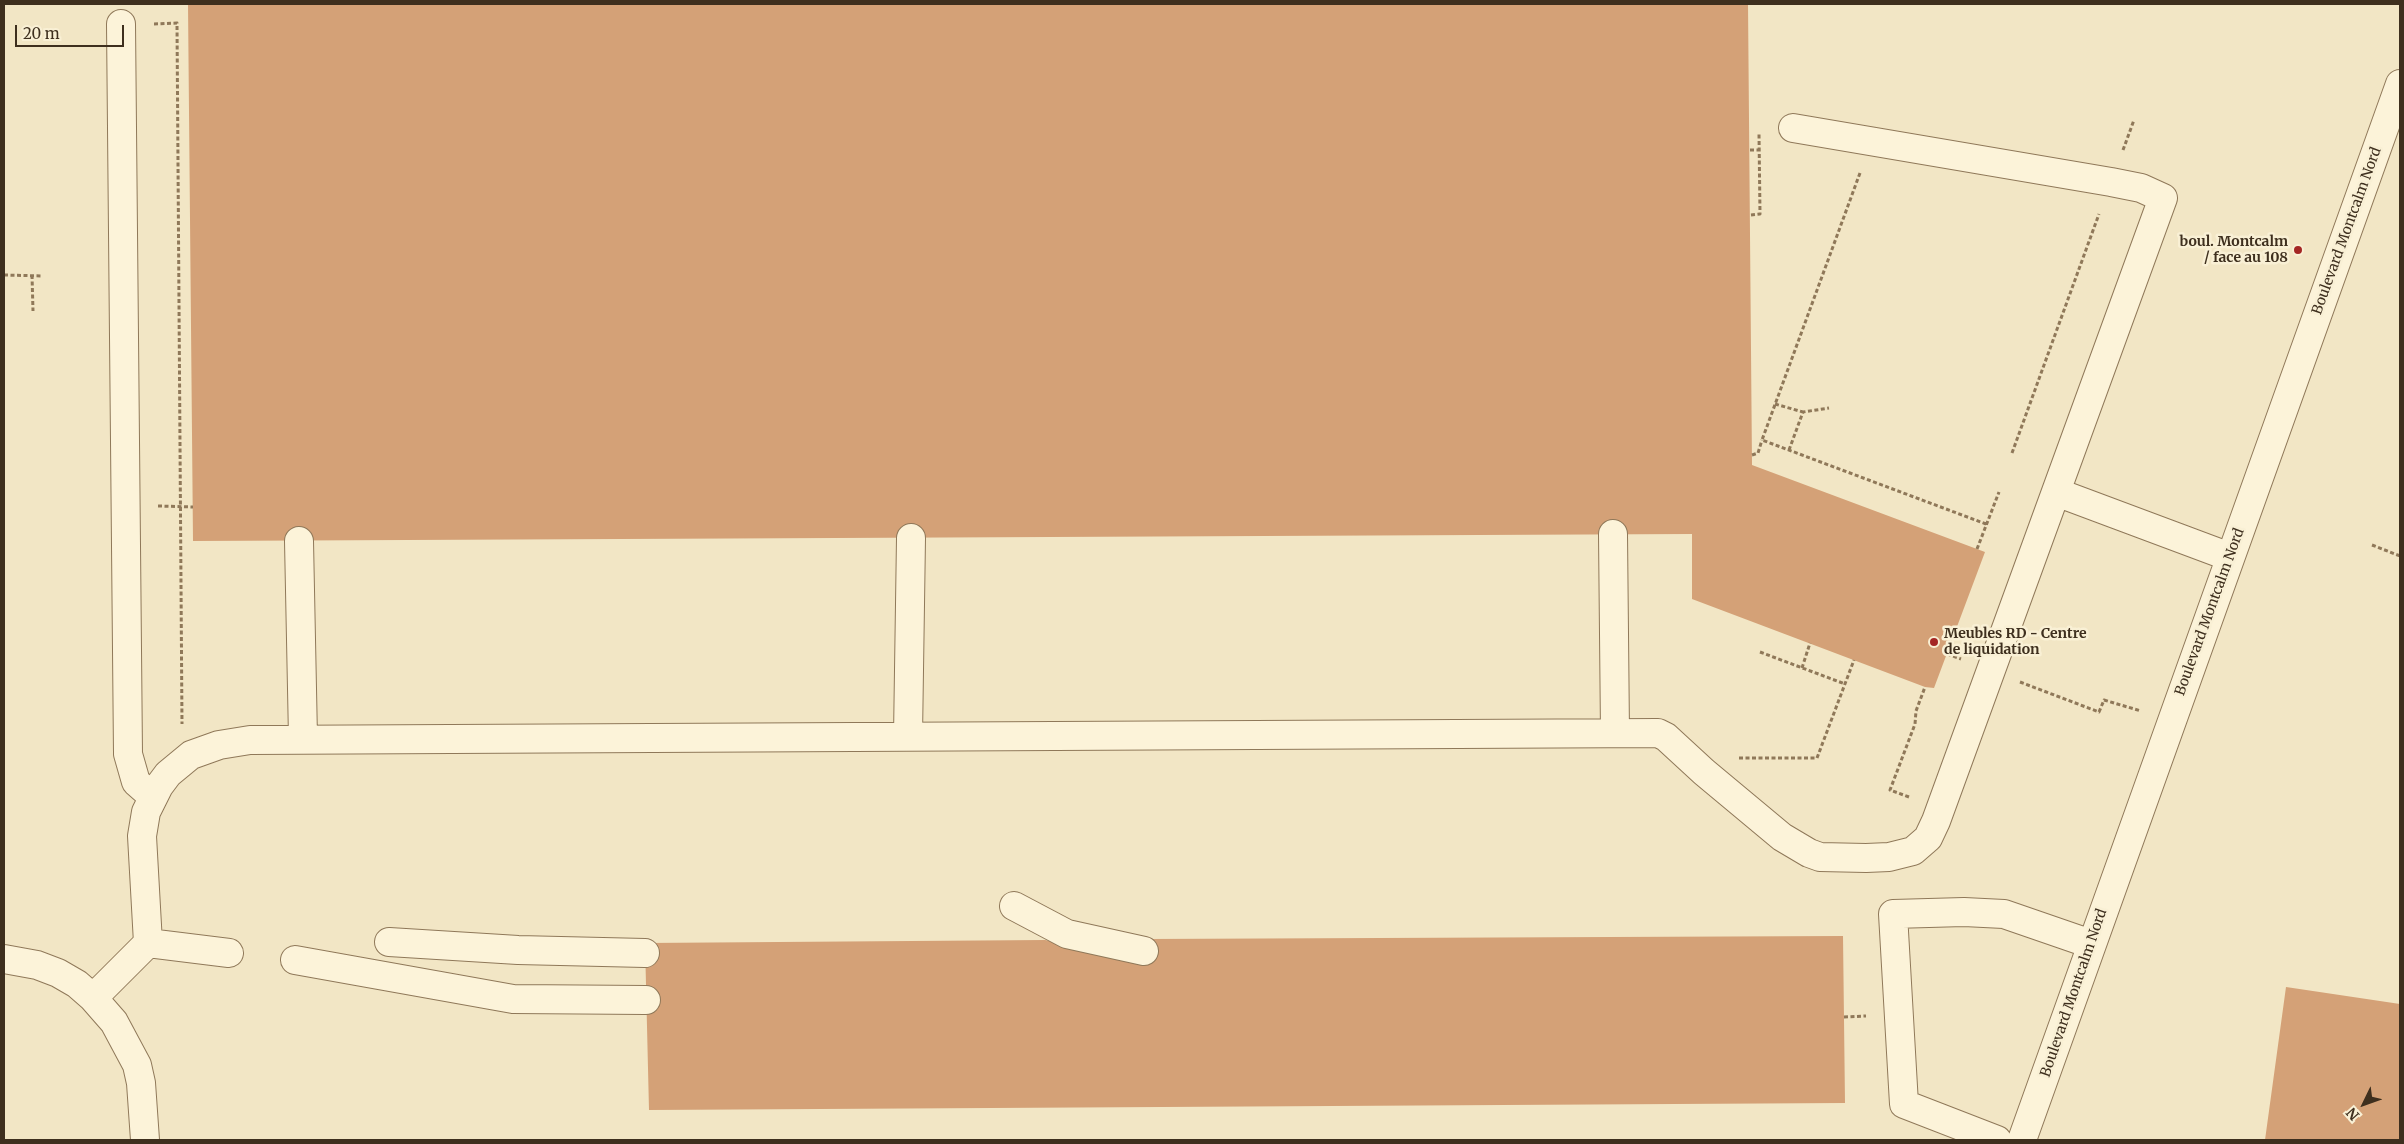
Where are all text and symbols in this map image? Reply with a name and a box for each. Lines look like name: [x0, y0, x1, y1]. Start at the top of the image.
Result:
scale bar: [18, 15, 126, 47]
text: 20 m: [23, 24, 60, 43]
street label: Boulevard Montcalm Nord: [2309, 145, 2385, 317]
place label: boul. Montcalm / face au 108: [2180, 234, 2288, 266]
marker: boul. Montcalm / face au 108: [2292, 244, 2304, 256]
street label: Boulevard Montcalm Nord: [2172, 526, 2248, 698]
place label: Meubles RD - Centre de liquidation: [1944, 626, 2086, 658]
marker: Meubles RD - Centre de liquidation: [1928, 636, 1940, 648]
street label: Boulevard Montcalm Nord: [2037, 907, 2111, 1079]
north arrow: [2339, 1079, 2389, 1129]
text: N: [2342, 1104, 2363, 1124]

